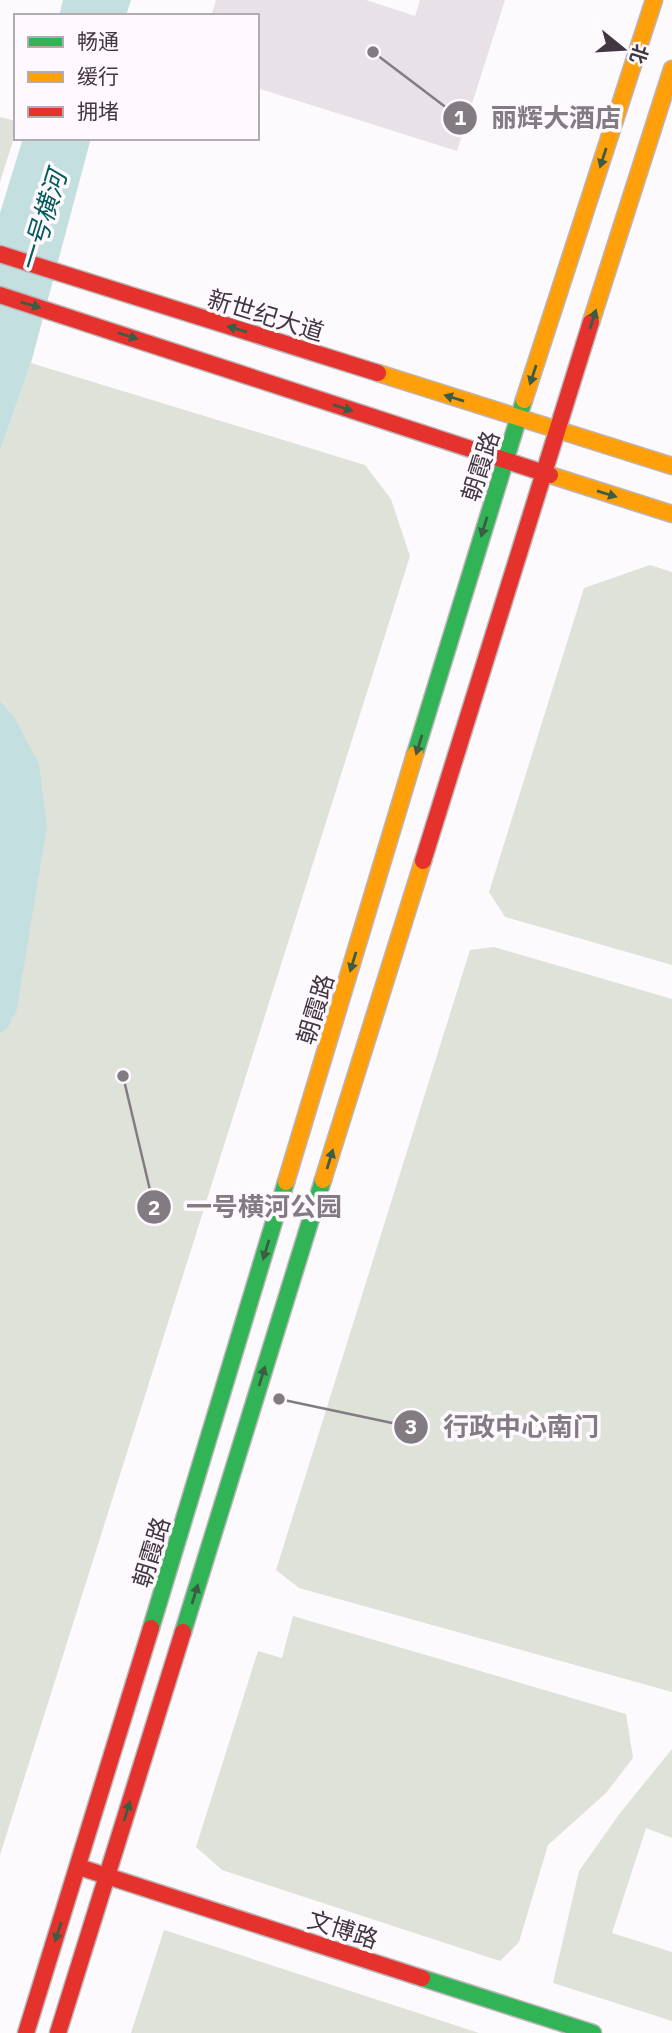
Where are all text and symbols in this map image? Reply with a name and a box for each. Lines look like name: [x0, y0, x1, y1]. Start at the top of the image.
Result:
legend: [14, 14, 259, 140]
north arrow: [588, 14, 658, 84]
text: 畅通: [77, 27, 119, 55]
text: 北: [625, 42, 654, 67]
text: 缓行: [77, 62, 119, 90]
callout: 丽辉大酒店: [442, 94, 635, 141]
text: 拥堵: [77, 97, 119, 125]
text: 丽辉大酒店: [491, 100, 621, 134]
text: 1: [454, 103, 467, 131]
one-way arrow: [597, 148, 608, 169]
water label: 一号横河: [11, 162, 75, 276]
street label: 新世纪大道: [204, 282, 328, 348]
one-way arrow: [21, 300, 42, 310]
one-way arrow: [588, 308, 598, 329]
one-way arrow: [227, 324, 248, 334]
one-way arrow: [117, 331, 138, 341]
one-way arrow: [528, 365, 538, 386]
one-way arrow: [444, 392, 465, 402]
one-way arrow: [333, 403, 354, 414]
street label: 朝霞路: [454, 427, 506, 505]
one-way arrow: [597, 489, 618, 500]
one-way arrow: [479, 516, 489, 537]
one-way arrow: [413, 734, 423, 755]
one-way arrow: [347, 952, 357, 973]
street label: 朝霞路: [289, 970, 341, 1048]
one-way arrow: [325, 1149, 335, 1170]
callout: 一号横河公园: [137, 1184, 356, 1231]
text: 一号横河公园: [186, 1189, 342, 1223]
text: 2: [148, 1193, 160, 1221]
one-way arrow: [260, 1240, 270, 1261]
one-way arrow: [258, 1366, 268, 1387]
callout: 行政中心南门: [394, 1403, 613, 1450]
text: 行政中心南门: [443, 1409, 599, 1443]
text: 3: [405, 1412, 417, 1440]
street label: 朝霞路: [125, 1513, 177, 1591]
one-way arrow: [190, 1583, 200, 1604]
one-way arrow: [123, 1800, 133, 1821]
street label: 文博路: [304, 1903, 382, 1955]
one-way arrow: [53, 1922, 63, 1943]

